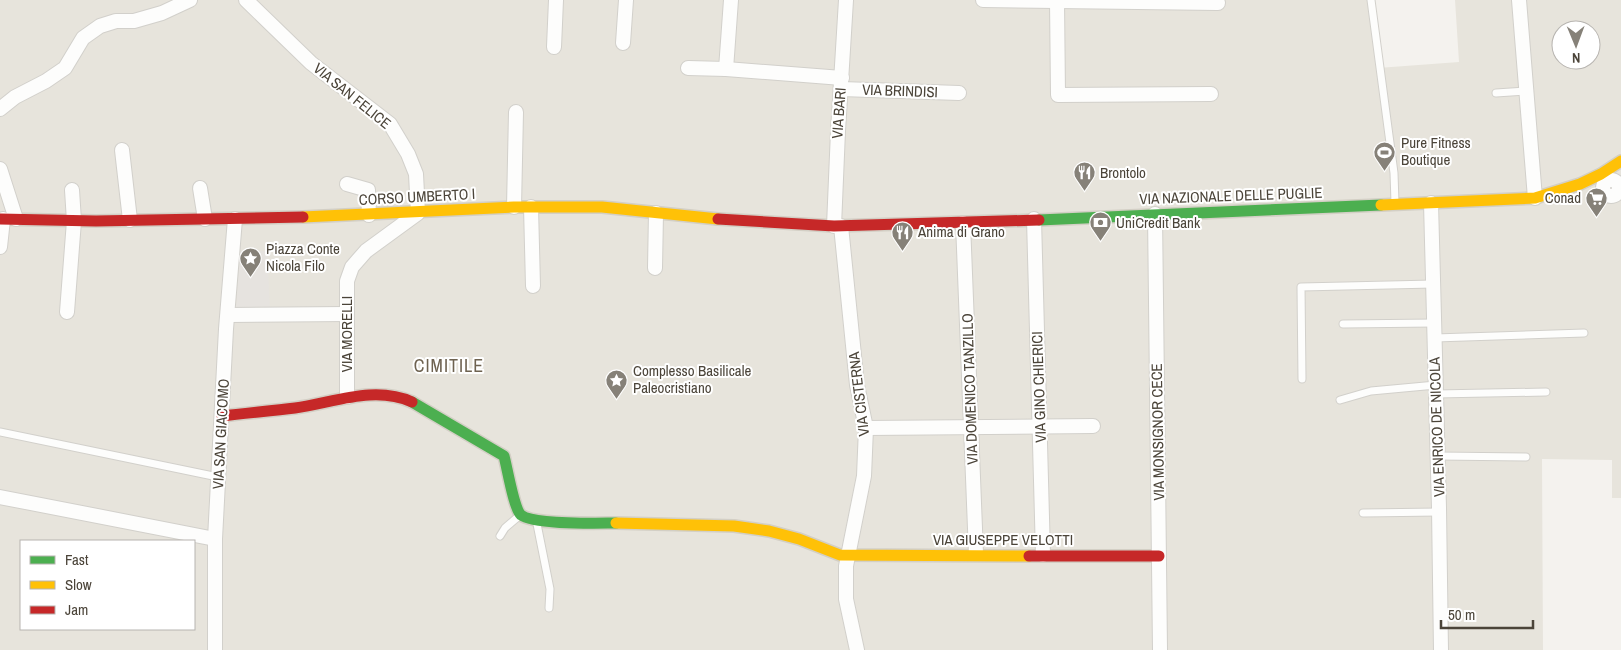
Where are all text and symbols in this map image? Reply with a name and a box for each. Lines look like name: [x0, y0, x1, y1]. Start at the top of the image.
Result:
north arrow: [1551, 20, 1601, 70]
text: N: [1572, 49, 1581, 67]
street label: VIA SAN FELICE: [309, 58, 396, 133]
street label: VIA BRINDISI: [862, 79, 938, 102]
street label: VIA BARI: [826, 87, 851, 139]
place label: Pure Fitness Boutique: [1401, 132, 1471, 170]
sports icon: Pure Fitness Boutique: [1373, 140, 1397, 171]
restaurant icon: Brontolo: [1072, 161, 1096, 192]
place label: Brontolo: [1100, 162, 1146, 183]
street label: VIA NAZIONALE DELLE PUGLIE: [1139, 182, 1323, 209]
street label: CORSO UMBERTO I: [358, 183, 476, 210]
supermarket icon: Conad: [1585, 186, 1609, 217]
place label: Conad: [1545, 187, 1581, 208]
bank icon: UniCredit Bank: [1088, 211, 1112, 242]
place label: UniCredit Bank: [1116, 212, 1201, 233]
restaurant icon: Anima di Grano: [890, 220, 914, 251]
place label: Anima di Grano: [917, 221, 1005, 242]
place label: Piazza Conte Nicola Filo: [266, 238, 340, 276]
place icon: Piazza Conte Nicola Filo: [238, 246, 262, 277]
street label: VIA MORELLI: [336, 296, 357, 372]
street label: VIA DOMENICO TANZILLO: [956, 313, 983, 465]
street label: VIA GINO CHIERICI: [1026, 331, 1051, 443]
street label: VIA CISTERNA: [843, 350, 874, 437]
district label: CIMITILE: [414, 353, 484, 378]
street label: VIA ENRICO DE NICOLA: [1424, 356, 1449, 497]
place label: Complesso Basilicale Paleocristiano: [633, 360, 751, 398]
street label: VIA MONSIGNOR CECE: [1146, 363, 1169, 501]
place icon: Complesso Basilicale Paleocristiano: [605, 368, 629, 399]
street label: VIA SAN GIACOMO: [207, 378, 234, 490]
street label: VIA GIUSEPPE VELOTTI: [933, 529, 1073, 550]
legend: [20, 540, 195, 630]
text: Fast: [65, 549, 89, 570]
text: Slow: [65, 574, 92, 595]
scale bar: [1441, 598, 1534, 630]
text: Jam: [65, 599, 88, 620]
text: 50 m: [1448, 604, 1475, 625]

